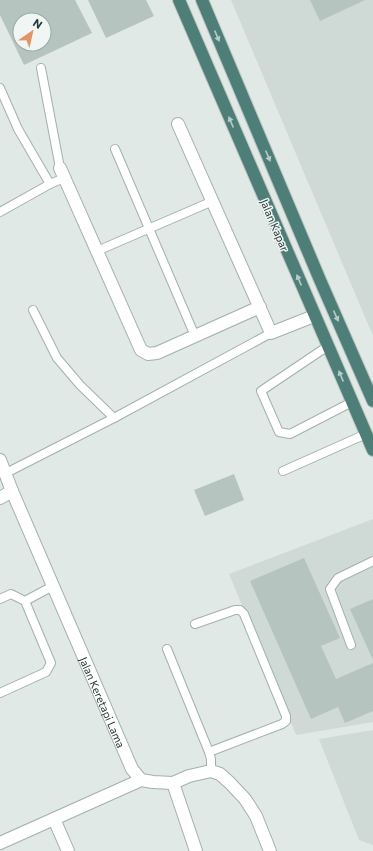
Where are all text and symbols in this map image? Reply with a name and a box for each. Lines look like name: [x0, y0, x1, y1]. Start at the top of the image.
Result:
north arrow: [12, 12, 52, 52]
text: N: [31, 16, 45, 31]
one-way arrow: [214, 30, 220, 41]
one-way arrow: [228, 116, 234, 127]
one-way arrow: [265, 150, 271, 162]
street label: Jalan Kapar: [257, 197, 292, 254]
one-way arrow: [296, 274, 302, 285]
one-way arrow: [333, 310, 339, 321]
one-way arrow: [338, 371, 344, 382]
street label: Jalan Keretapi Lama: [77, 654, 128, 749]

